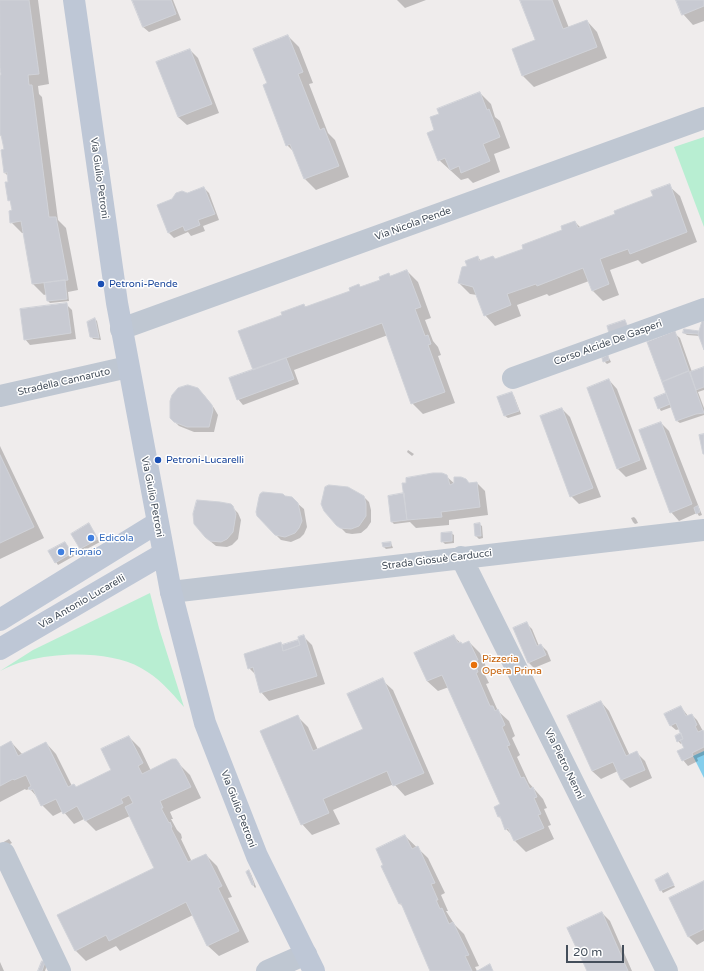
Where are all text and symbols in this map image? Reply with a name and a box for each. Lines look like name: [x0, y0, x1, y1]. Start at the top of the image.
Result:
street label: Via Giulio Petroni: [87, 137, 111, 219]
street label: Via Nicola Pende: [373, 205, 453, 243]
place label: Petroni-Pende: [109, 278, 178, 290]
marker: Petroni-Pende: [96, 279, 106, 289]
street label: Corso Alcide De Gasperi: [552, 318, 664, 368]
street label: Stradella Cannaruto: [17, 366, 111, 398]
place label: Petroni-Lucarelli: [166, 454, 244, 466]
marker: Petroni-Lucarelli: [153, 455, 163, 465]
street label: Via Giulio Petroni: [138, 456, 166, 538]
place label: Edicola: [99, 532, 134, 544]
marker: Edicola: [86, 533, 96, 543]
place label: Fioraio: [69, 546, 102, 558]
marker: Fioraio: [56, 547, 66, 557]
street label: Strada Giosuè Carducci: [381, 547, 493, 573]
street label: Via Antonio Lucarelli: [37, 572, 127, 632]
place label: Pizzeria Opera Prima: [482, 653, 542, 676]
marker: Pizzeria Opera Prima: [469, 660, 479, 670]
street label: Via Pietro Nenni: [542, 727, 586, 801]
street label: Via Giulio Petroni: [218, 769, 258, 849]
scale bar: [568, 937, 626, 963]
text: 20 m: [573, 945, 602, 959]

